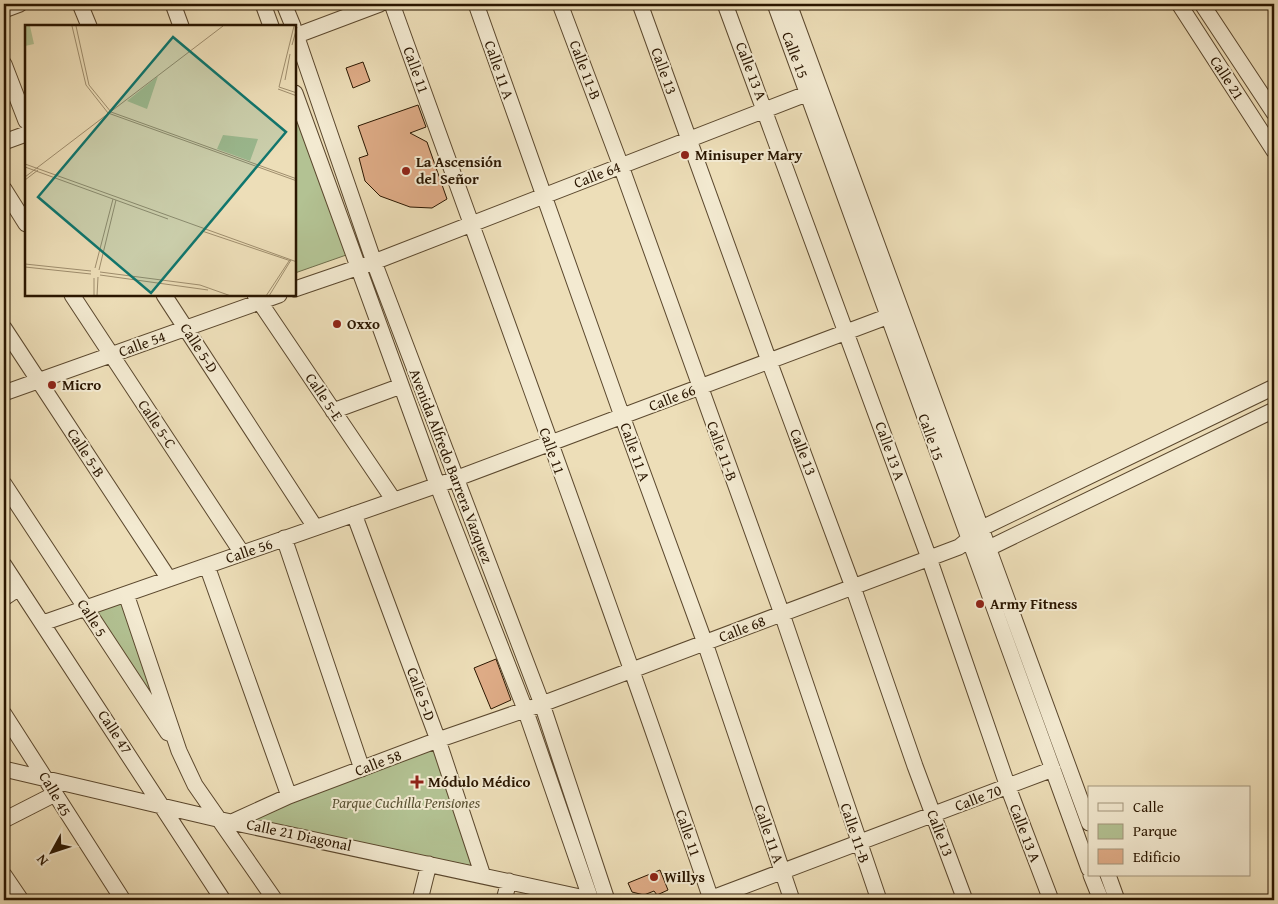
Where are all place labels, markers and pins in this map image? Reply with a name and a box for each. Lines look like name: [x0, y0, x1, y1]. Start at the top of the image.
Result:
place label: Minisuper Mary: [695, 144, 803, 165]
marker: Minisuper Mary: [679, 149, 691, 161]
place label: La Ascensión del Señor: [416, 151, 502, 189]
marker: La Ascensión del Señor: [400, 165, 412, 177]
place label: Oxxo: [347, 313, 380, 334]
marker: Oxxo: [331, 318, 343, 330]
place label: Micro: [62, 374, 101, 395]
marker: Micro: [46, 379, 58, 391]
place label: Army Fitness: [990, 593, 1078, 614]
marker: Army Fitness: [974, 598, 986, 610]
place label: Módulo Médico: [428, 771, 530, 792]
marker: Módulo Médico: [410, 775, 424, 789]
place label: Willys: [664, 866, 705, 887]
marker: Willys: [648, 871, 660, 883]

